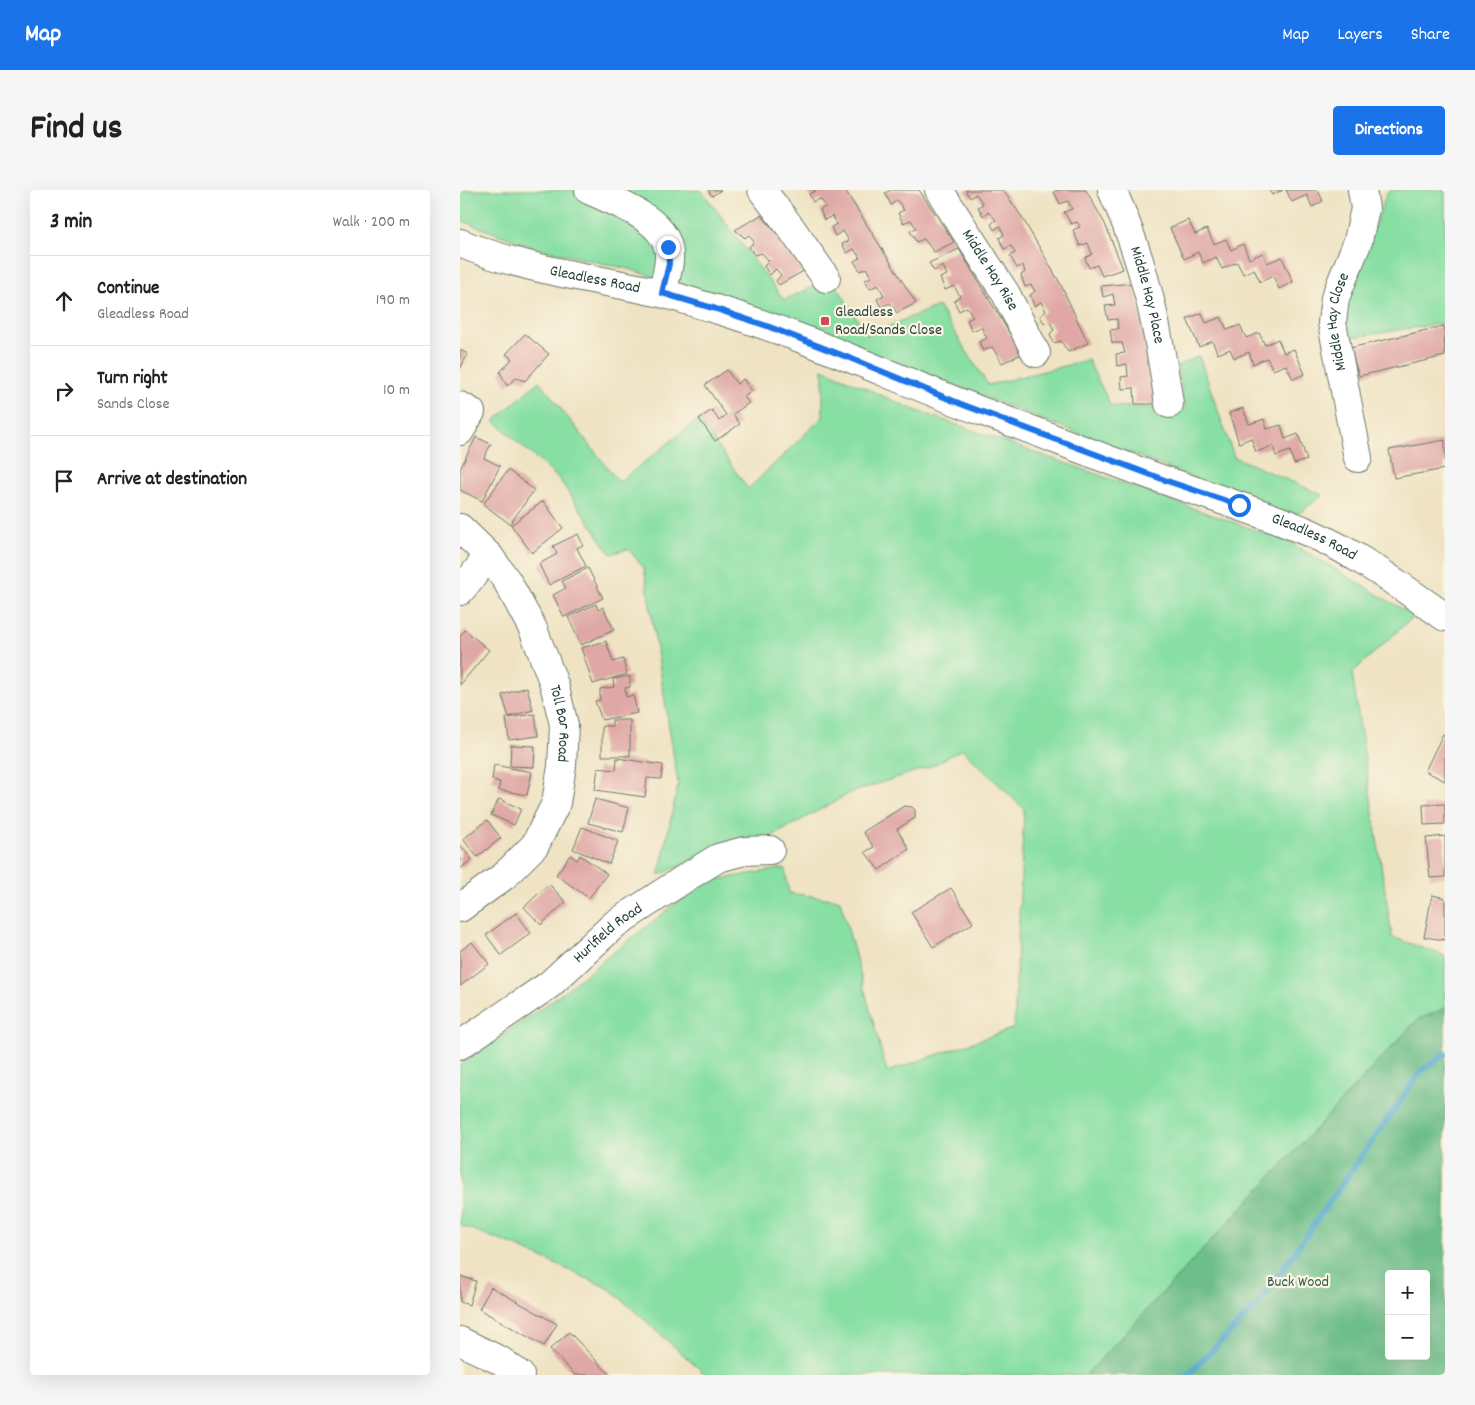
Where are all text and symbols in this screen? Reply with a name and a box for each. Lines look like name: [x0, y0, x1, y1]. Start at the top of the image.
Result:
text: Map: [25, 18, 61, 52]
text: Map: [1282, 23, 1309, 48]
text: Layers: [1337, 23, 1383, 48]
text: Share: [1411, 23, 1450, 48]
text: Find us: [30, 105, 122, 155]
button: Directions: [1333, 106, 1445, 155]
text: 3 min: [50, 208, 92, 238]
text: Walk · 200 m: [333, 211, 410, 234]
street label: Middle Hay Rise: [956, 225, 1024, 315]
route end: [657, 236, 680, 259]
street label: Middle Hay Place: [1124, 243, 1171, 346]
street label: Gleadless Road: [547, 259, 642, 300]
street label: Middle Hay Close: [1320, 269, 1356, 373]
text: Continue: [97, 276, 159, 303]
icon: ahead: [50, 287, 78, 315]
text: 190 m: [376, 289, 410, 312]
place label: Gleadless Road/Sands Close: [835, 301, 942, 342]
text: Gleadless Road: [97, 303, 189, 326]
marker: Gleadless Road/Sands Close: [819, 315, 831, 327]
text: Turn right: [97, 366, 168, 393]
icon: right: [50, 377, 78, 405]
text: 10 m: [383, 379, 410, 402]
text: Sands Close: [97, 393, 169, 416]
icon: arrive: [50, 467, 78, 495]
text: Arrive at destination: [97, 467, 247, 494]
route start: [1228, 494, 1251, 517]
street label: Gleadless Road: [1268, 507, 1361, 567]
street label: Toll Bar Road: [543, 683, 576, 763]
street label: Hurlfield Road: [568, 897, 647, 969]
map controls: [1385, 1270, 1430, 1360]
button: +: [1385, 1270, 1430, 1315]
park label: Buck Wood: [1267, 1271, 1329, 1294]
button: −: [1385, 1315, 1430, 1360]

